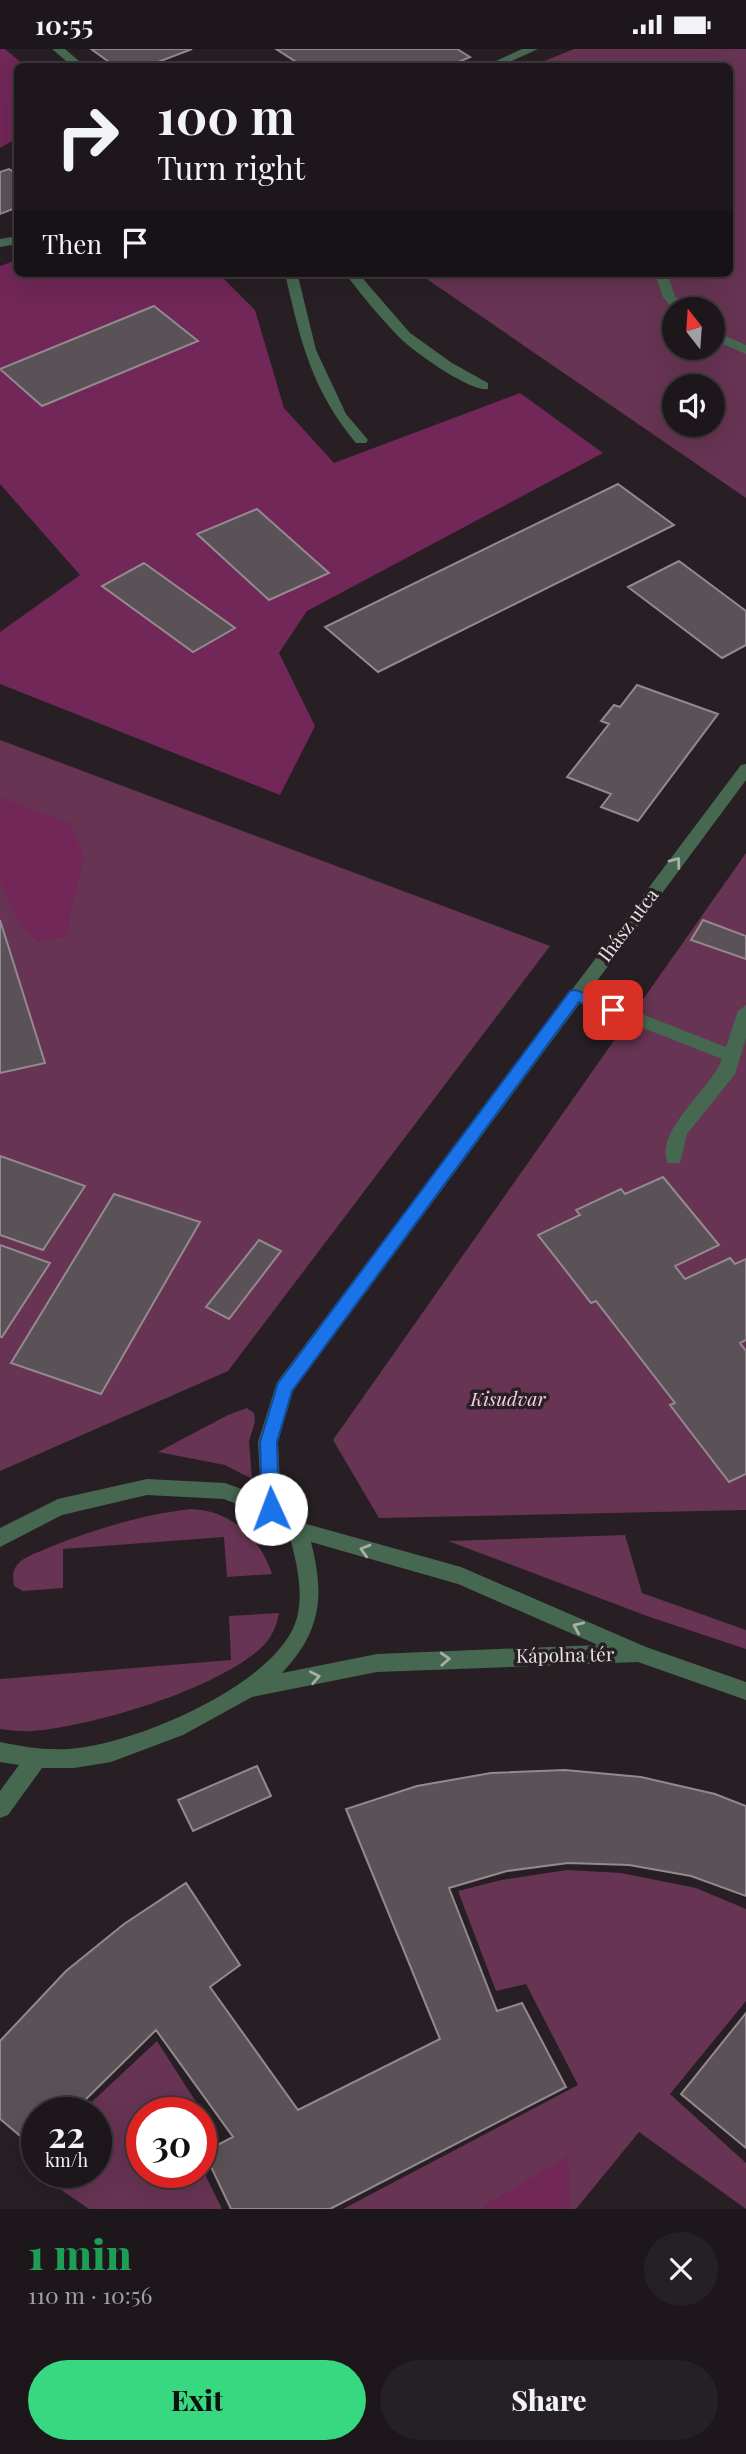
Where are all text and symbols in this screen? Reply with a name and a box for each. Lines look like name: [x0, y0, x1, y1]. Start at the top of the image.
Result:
text: 10:55: [35, 7, 93, 42]
text: 100 m: [157, 82, 295, 147]
icon: right: [42, 91, 133, 182]
text: Turn right: [157, 145, 305, 188]
icon: arrive: [116, 224, 154, 262]
text: Then: [42, 226, 102, 261]
north arrow: [662, 297, 724, 361]
map controls: [662, 297, 725, 437]
button: sound: [662, 374, 725, 437]
one-way arrow: [668, 857, 681, 870]
street label: Ihász utca: [591, 882, 664, 966]
pin: [583, 980, 643, 1040]
icon: arrive: [594, 991, 632, 1029]
park label: Kisudvar: [469, 1385, 546, 1411]
position arrow: [234, 1472, 308, 1546]
one-way arrow: [359, 1544, 371, 1559]
one-way arrow: [573, 1621, 586, 1635]
street label: Kápolna tér: [516, 1640, 615, 1668]
one-way arrow: [440, 1652, 451, 1667]
one-way arrow: [309, 1671, 321, 1686]
speed limit sign: 30: [126, 2097, 217, 2188]
text: 22: [48, 2110, 85, 2157]
text: km/h: [45, 2148, 88, 2172]
text: 1 min: [28, 2225, 132, 2281]
button: close: [644, 2232, 718, 2306]
text: 110 m · 10:56: [28, 2279, 152, 2310]
button: Exit: [28, 2360, 366, 2440]
button: Share: [380, 2360, 718, 2440]

